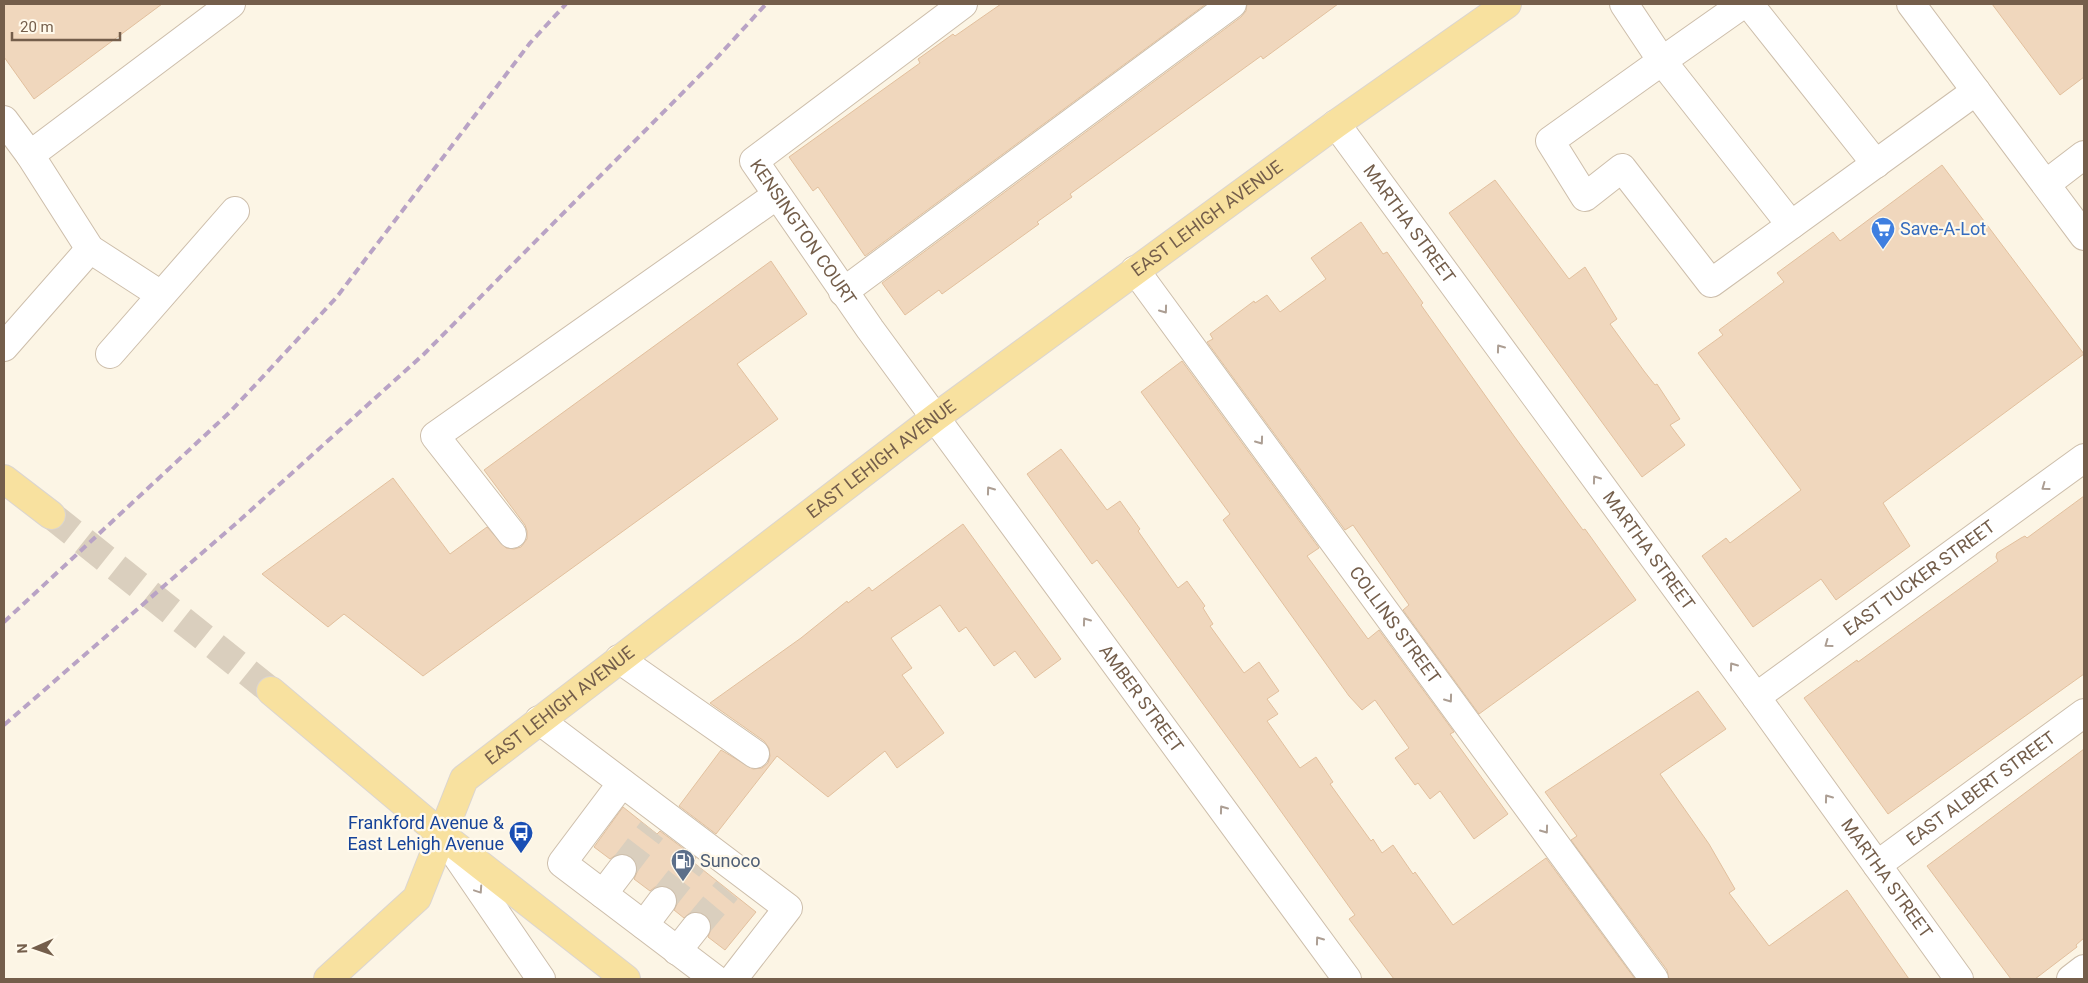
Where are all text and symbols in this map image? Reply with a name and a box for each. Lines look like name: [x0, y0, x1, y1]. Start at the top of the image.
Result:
scale bar: [12, 10, 120, 42]
text: 20 m: [20, 18, 54, 36]
street label: KENSINGTON COURT: [746, 155, 861, 309]
street label: EAST LEHIGH AVENUE: [1127, 156, 1286, 280]
street label: MARTHA STREET: [1359, 160, 1460, 287]
supermarket icon: Save-A-Lot: [1870, 216, 1896, 250]
place label: Save-A-Lot: [1900, 218, 1986, 239]
one-way arrow: [1158, 304, 1166, 313]
one-way arrow: [1496, 344, 1506, 353]
street label: EAST LEHIGH AVENUE: [802, 395, 960, 522]
one-way arrow: [1254, 435, 1262, 444]
one-way arrow: [1593, 476, 1601, 485]
one-way arrow: [2041, 481, 2051, 490]
one-way arrow: [987, 486, 996, 496]
street label: MARTHA STREET: [1599, 487, 1700, 614]
street label: EAST TUCKER STREET: [1839, 515, 1999, 640]
street label: COLLINS STREET: [1345, 562, 1445, 688]
one-way arrow: [1083, 618, 1091, 627]
one-way arrow: [1825, 638, 1834, 647]
street label: AMBER STREET: [1095, 640, 1188, 756]
street label: EAST LEHIGH AVENUE: [481, 641, 638, 769]
one-way arrow: [1730, 662, 1739, 672]
one-way arrow: [1443, 693, 1451, 702]
street label: EAST ALBERT STREET: [1902, 726, 2059, 850]
one-way arrow: [1826, 795, 1834, 804]
one-way arrow: [1220, 805, 1229, 815]
place label: Frankford Avenue & East Lehigh Avenue: [347, 812, 505, 854]
street label: MARTHA STREET: [1837, 814, 1937, 942]
bus stop icon: Frankford Avenue & East Lehigh Avenue: [508, 820, 534, 854]
one-way arrow: [1539, 824, 1547, 833]
fuel station icon: Sunoco: [670, 848, 696, 882]
place label: Sunoco: [700, 850, 761, 871]
one-way arrow: [473, 884, 482, 894]
north arrow: [10, 923, 60, 973]
one-way arrow: [1316, 937, 1324, 946]
text: N: [14, 943, 30, 954]

